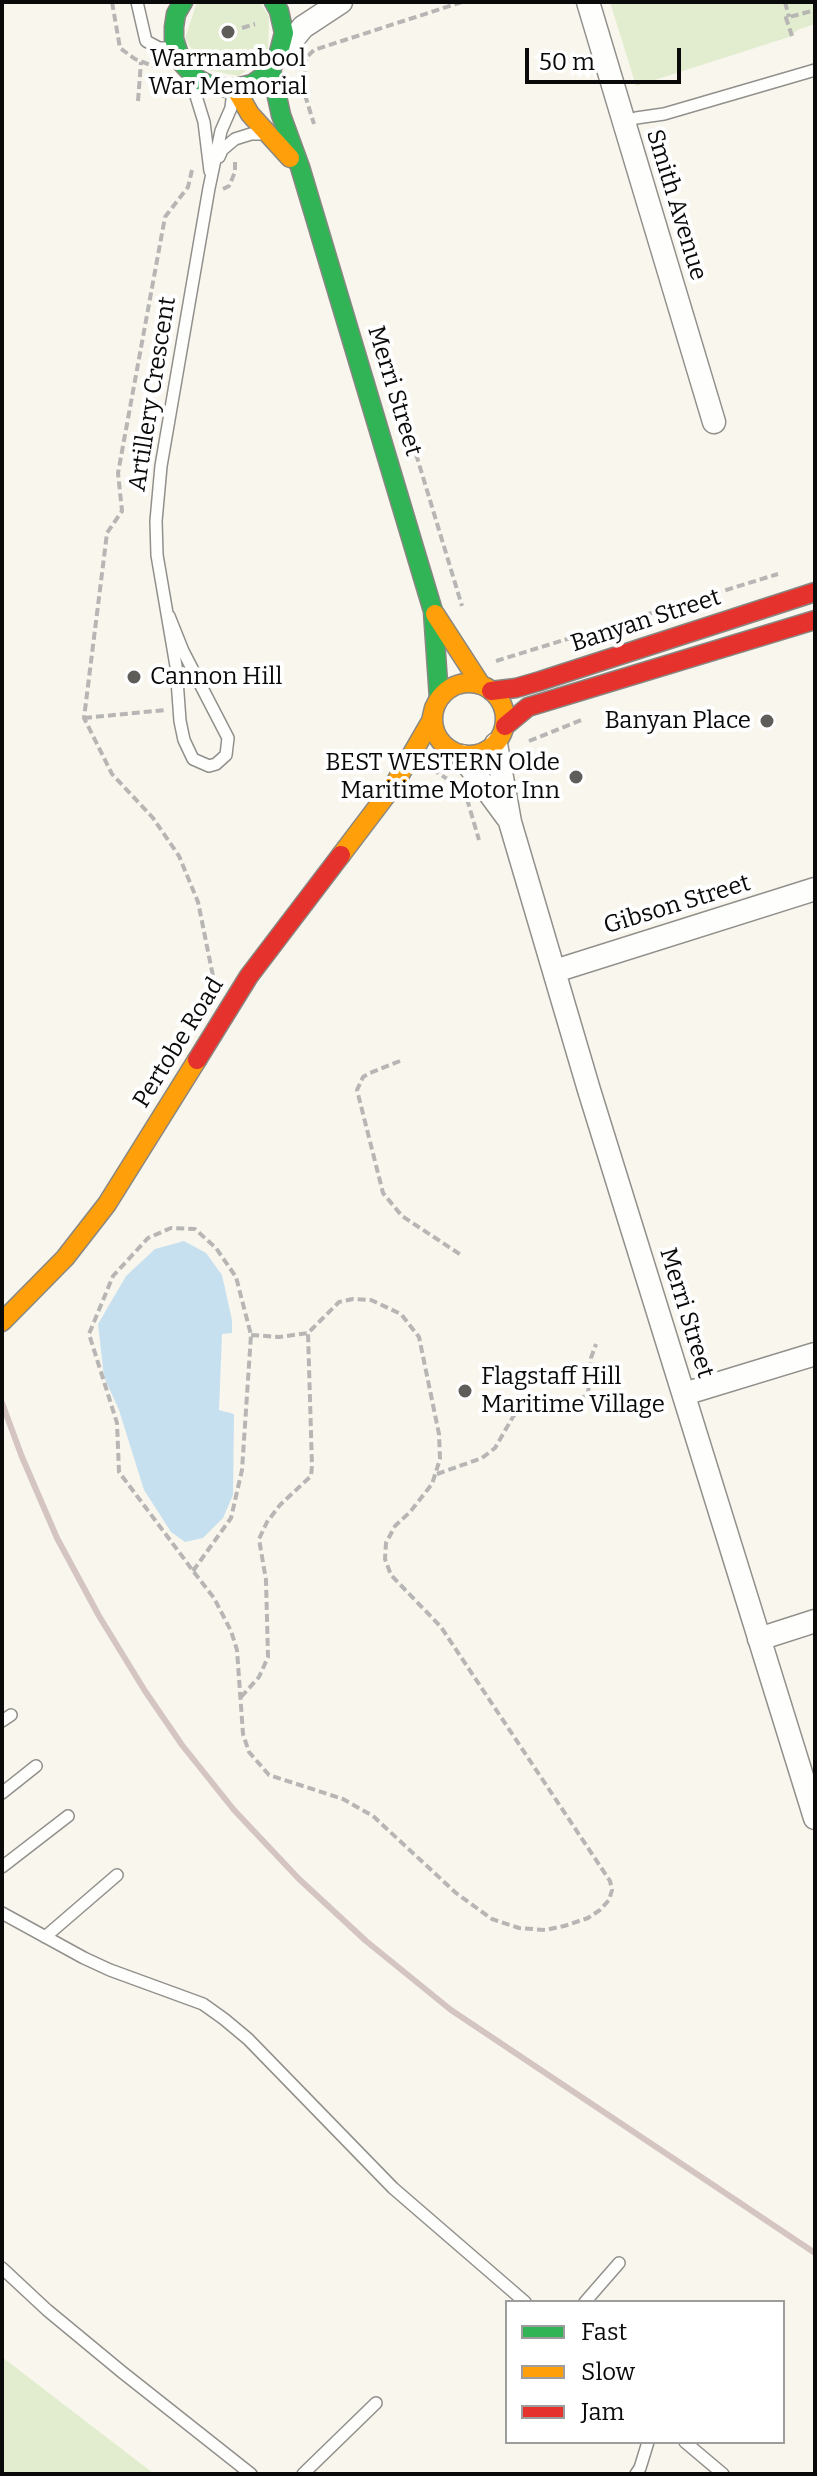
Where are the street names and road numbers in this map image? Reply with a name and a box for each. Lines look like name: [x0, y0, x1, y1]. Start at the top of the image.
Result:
street label: Smith Avenue: [639, 126, 713, 284]
street label: Artillery Crescent: [123, 295, 183, 493]
street label: Merri Street: [361, 323, 427, 459]
street label: Banyan Street: [568, 583, 724, 659]
street label: Gibson Street: [600, 869, 754, 941]
street label: Pertobe Road: [128, 973, 230, 1113]
street label: Merri Street: [653, 1245, 719, 1381]

